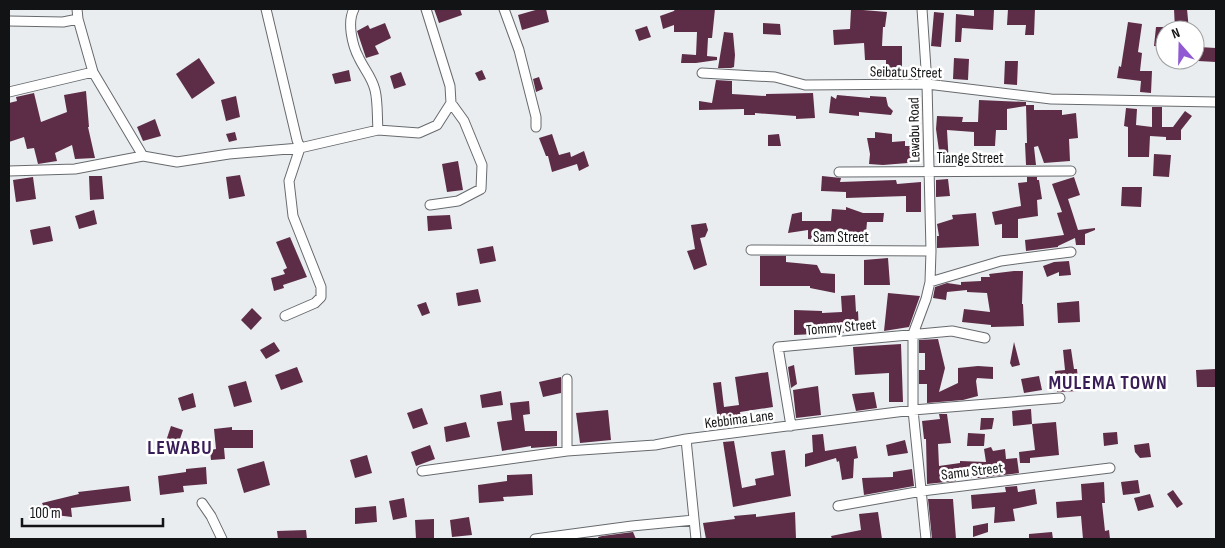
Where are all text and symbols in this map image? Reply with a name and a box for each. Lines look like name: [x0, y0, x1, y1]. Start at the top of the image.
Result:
north arrow: [1155, 20, 1205, 70]
text: N: [1169, 24, 1182, 43]
street label: Seibatu Street: [870, 62, 943, 83]
street label: Lewabu Road: [904, 97, 925, 163]
street label: Tiange Street: [936, 149, 1004, 168]
street label: Sam Street: [813, 228, 869, 247]
street label: Tommy Street: [805, 315, 877, 340]
district label: MULEMA TOWN: [1048, 371, 1168, 395]
street label: Kebbima Lane: [703, 406, 775, 433]
district label: LEWABU: [147, 436, 213, 460]
street label: Samu Street: [940, 458, 1004, 485]
scale bar: [22, 496, 164, 528]
text: 100 m: [30, 504, 61, 523]

